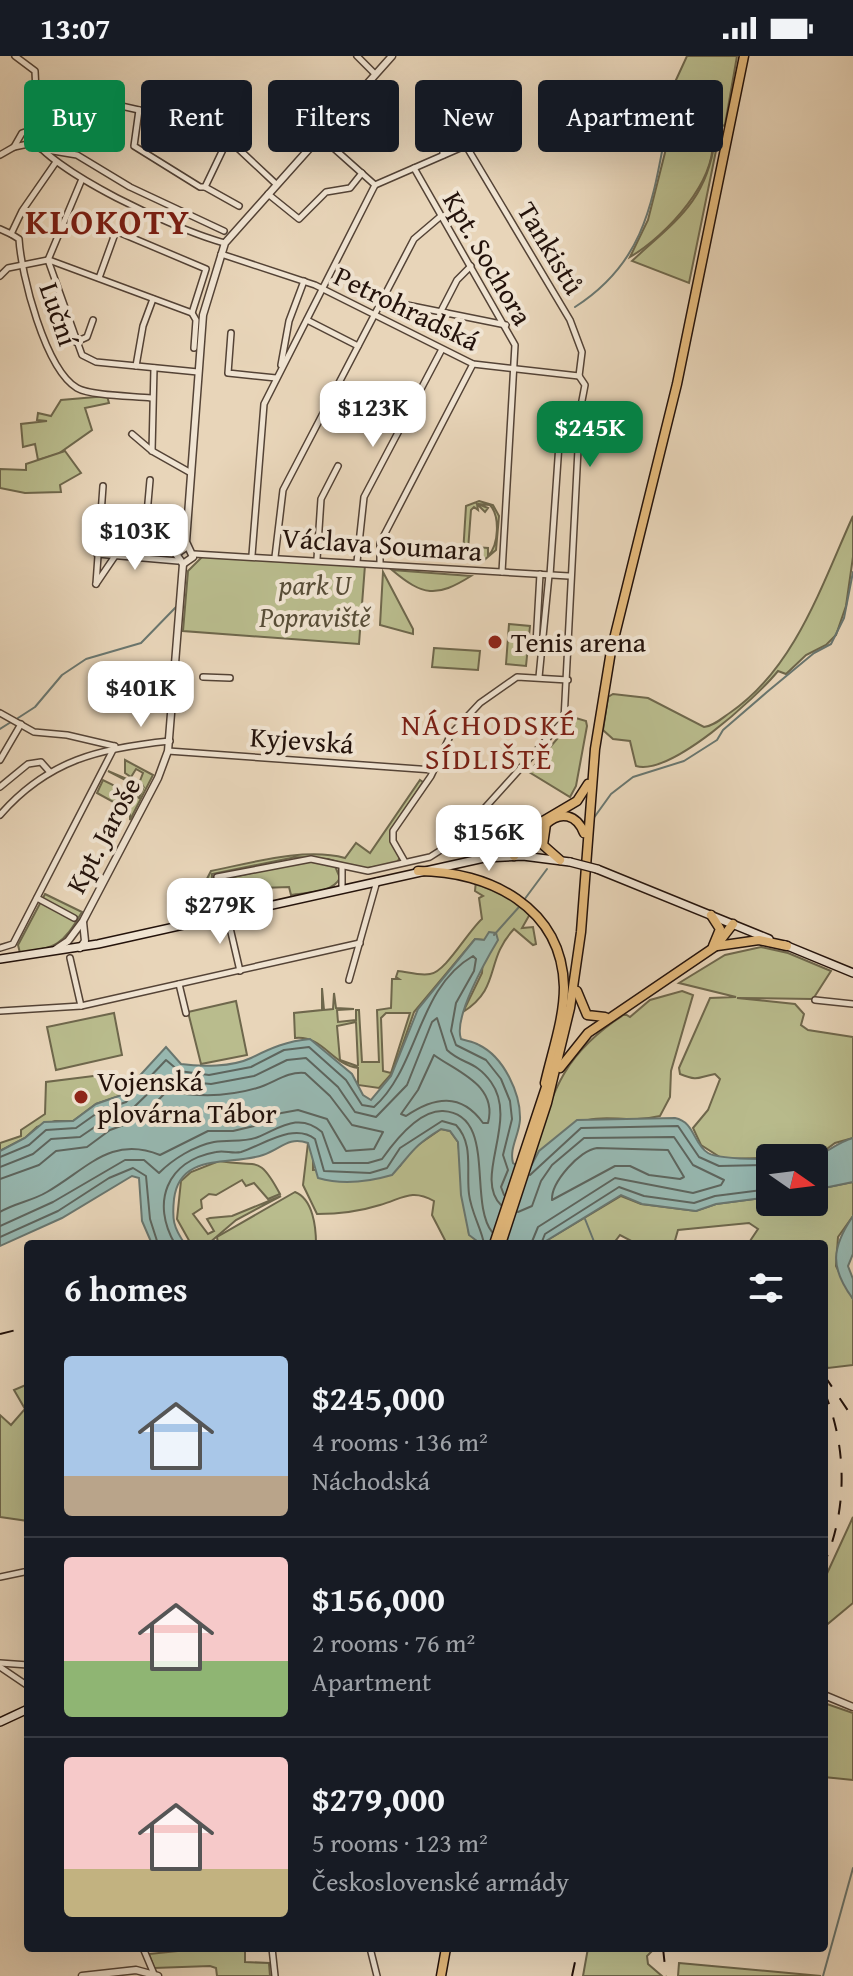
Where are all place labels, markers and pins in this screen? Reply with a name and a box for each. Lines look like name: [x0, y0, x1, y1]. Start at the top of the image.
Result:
pin: $123K: [317, 381, 429, 449]
pin: $245K: [534, 401, 646, 469]
pin: $103K: [79, 504, 191, 572]
place label: Tenis arena: [511, 621, 647, 662]
marker: Tenis arena: [486, 633, 504, 651]
pin: $401K: [85, 661, 197, 729]
pin: $156K: [433, 805, 545, 873]
pin: $279K: [164, 878, 276, 946]
place label: Vojenská plovárna Tábor: [97, 1060, 277, 1133]
marker: Vojenská plovárna Tábor: [72, 1088, 90, 1106]

